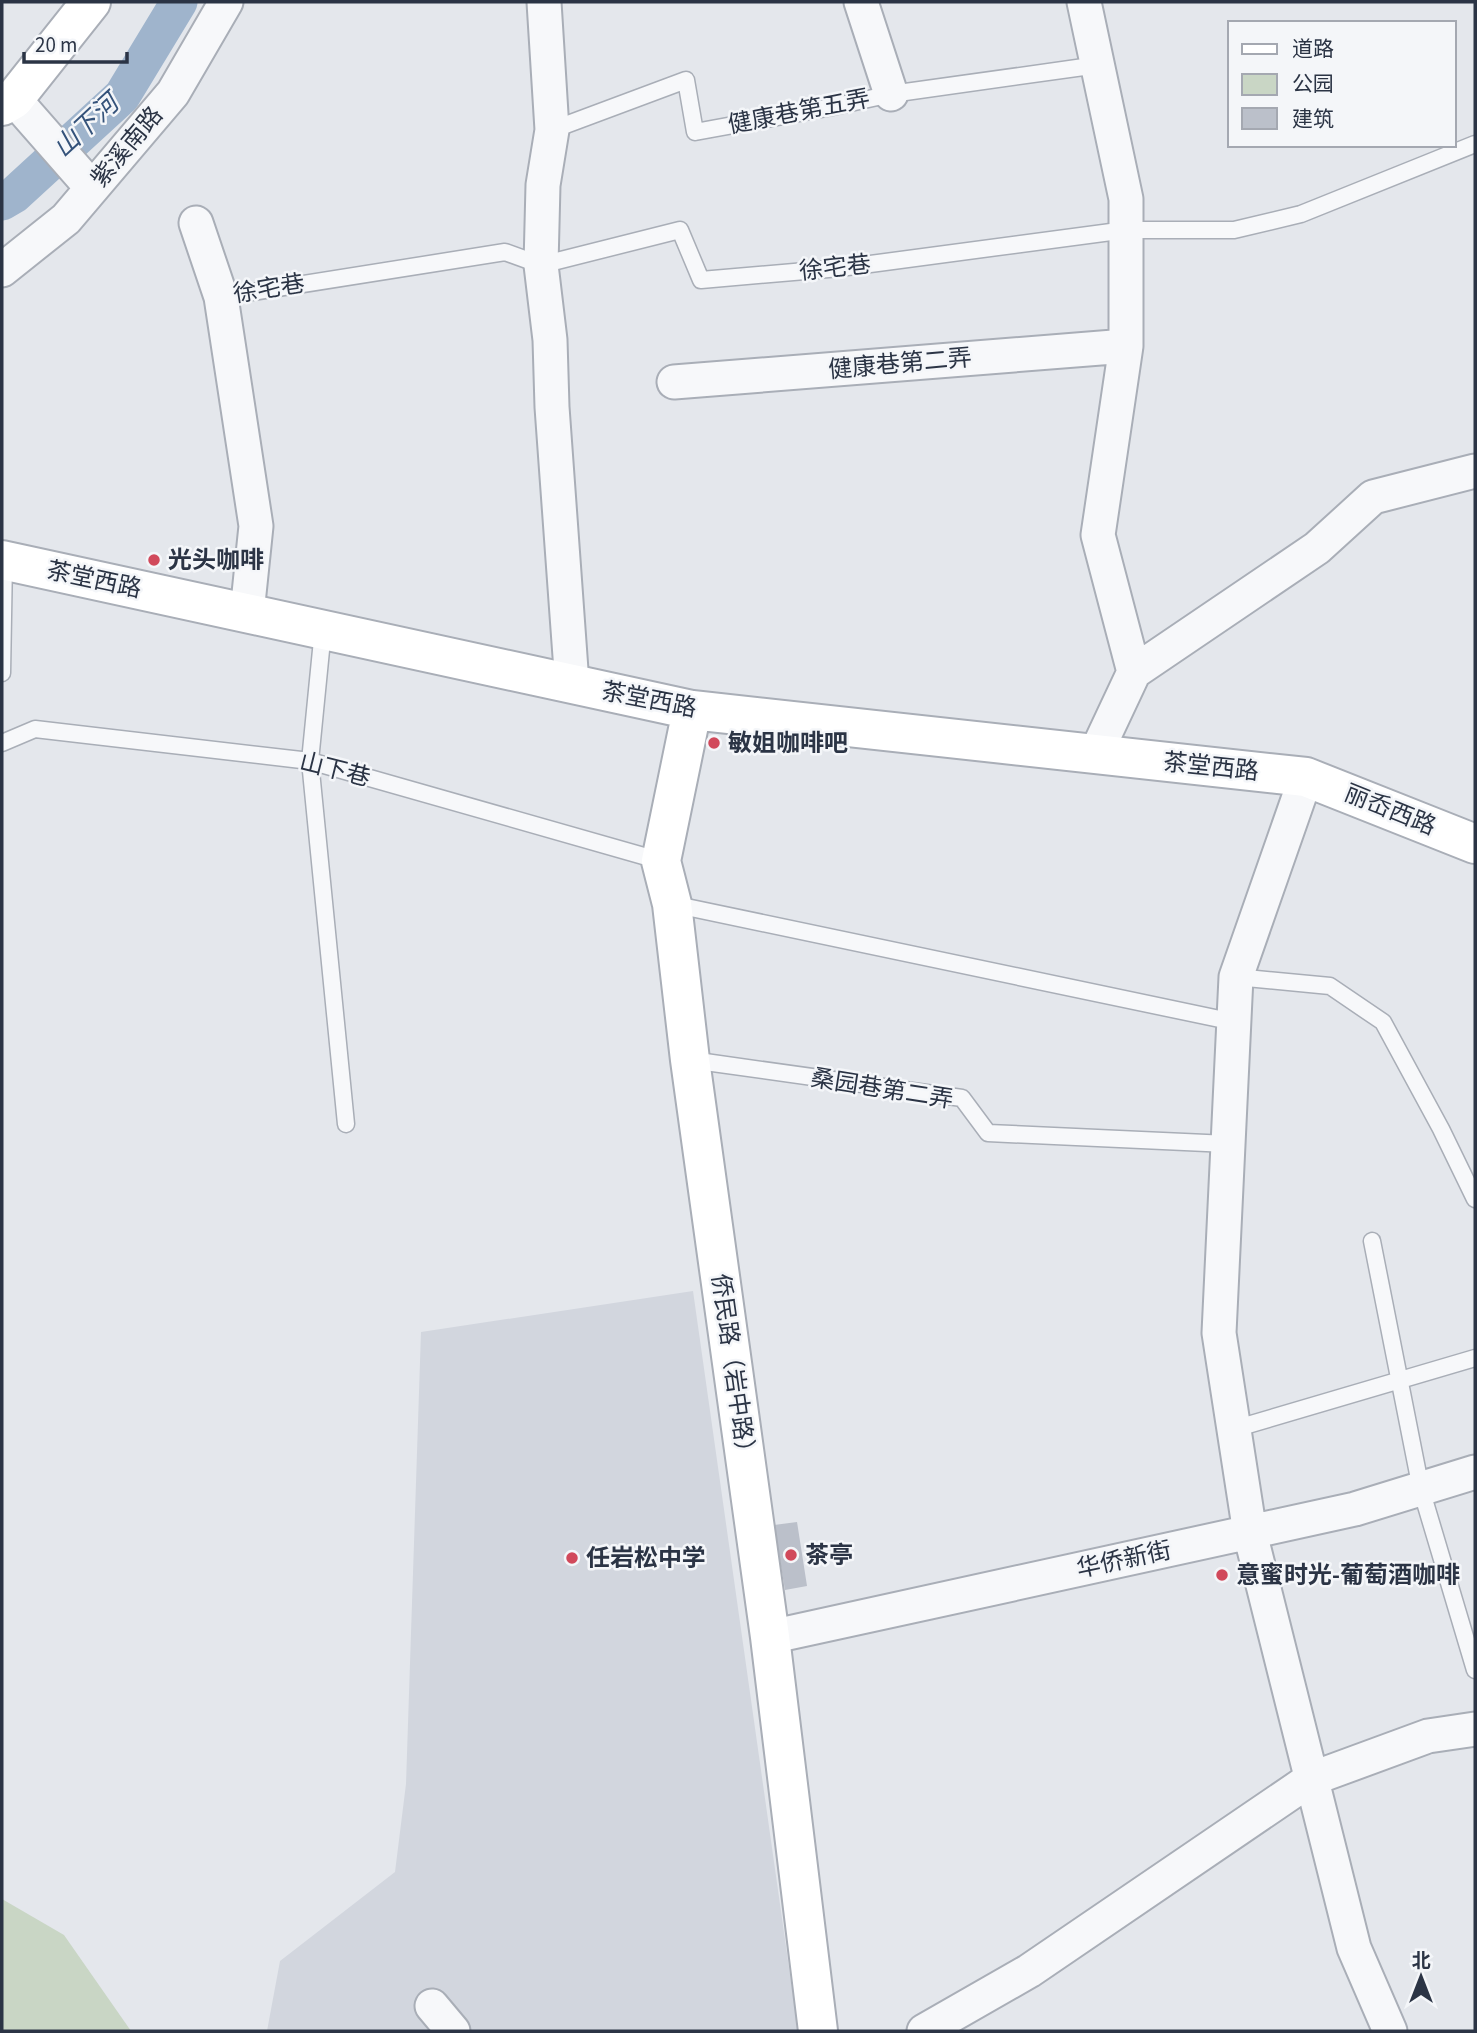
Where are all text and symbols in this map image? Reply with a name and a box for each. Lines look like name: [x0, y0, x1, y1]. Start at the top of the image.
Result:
scale bar: [24, 21, 128, 65]
legend: [1228, 21, 1456, 147]
text: 20 m: [35, 30, 77, 60]
text: 道路: [1292, 34, 1334, 64]
text: 公园: [1292, 69, 1334, 99]
street label: 健康巷第五弄: [725, 81, 873, 143]
water label: 山下河: [45, 82, 131, 166]
street label: 紫溪南路: [83, 99, 171, 195]
text: 建筑: [1292, 104, 1334, 134]
street label: 徐宅巷: [797, 247, 873, 289]
street label: 徐宅巷: [231, 266, 307, 312]
street label: 健康巷第二弄: [827, 340, 973, 388]
place label: 光头咖啡: [168, 543, 264, 578]
marker: 光头咖啡: [146, 552, 162, 568]
street label: 茶堂西路: [43, 553, 145, 607]
street label: 茶堂西路: [599, 674, 699, 726]
place label: 敏姐咖啡吧: [728, 726, 848, 761]
marker: 敏姐咖啡吧: [706, 735, 722, 751]
street label: 山下巷: [296, 744, 374, 796]
street label: 茶堂西路: [1161, 745, 1261, 789]
street label: 丽岙西路: [1339, 776, 1441, 844]
street label: 桑园巷第二弄: [808, 1060, 956, 1118]
street label: 侨民路（岩中路）: [702, 1271, 764, 1467]
street label: 华侨新街: [1073, 1533, 1175, 1587]
place label: 茶亭: [805, 1538, 853, 1573]
place label: 任岩松中学: [586, 1541, 706, 1576]
marker: 茶亭: [783, 1547, 799, 1563]
marker: 任岩松中学: [564, 1550, 580, 1566]
place label: 意蜜时光-葡萄酒咖啡: [1236, 1558, 1460, 1593]
marker: 意蜜时光-葡萄酒咖啡: [1214, 1567, 1230, 1583]
north arrow: [1386, 1942, 1456, 2012]
text: 北: [1411, 1948, 1431, 1975]

